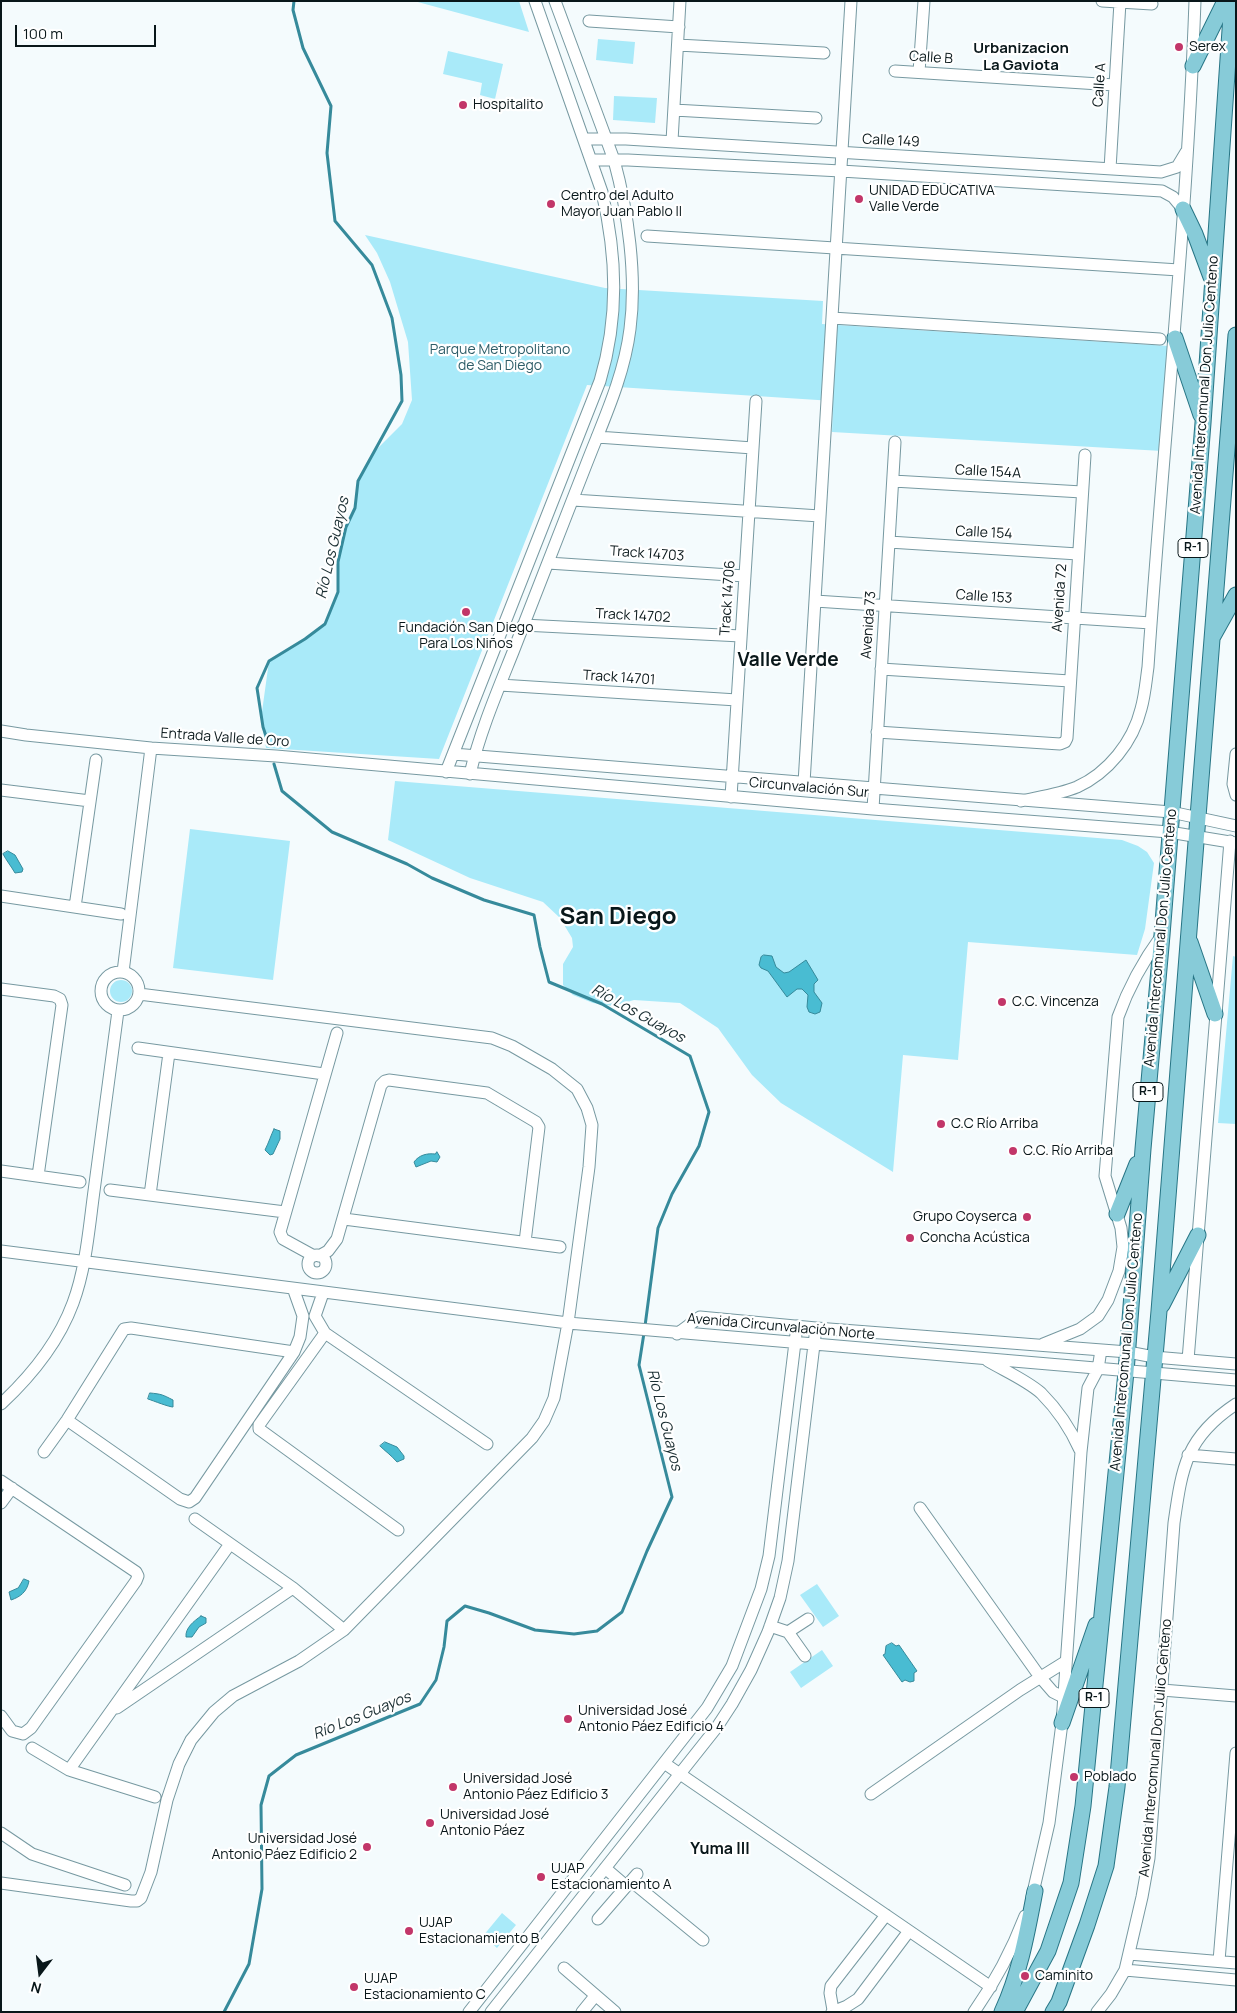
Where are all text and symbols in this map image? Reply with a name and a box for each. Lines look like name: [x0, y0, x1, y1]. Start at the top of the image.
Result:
scale bar: [18, 15, 159, 47]
text: 100 m: [23, 23, 63, 44]
place label: Serex: [1189, 39, 1226, 55]
district label: Urbanizacion La Gaviota: [973, 40, 1069, 75]
marker: Serex: [1173, 41, 1185, 53]
street label: Calle B: [909, 48, 953, 68]
street label: Calle A: [1090, 62, 1110, 108]
place label: Hospitalito: [473, 97, 543, 113]
marker: Hospitalito: [457, 99, 469, 111]
street label: Calle 149: [862, 131, 920, 151]
place label: UNIDAD EDUCATIVA Valle Verde: [869, 183, 995, 216]
place label: Centro del Adulto Mayor Juan Pablo II: [561, 188, 682, 220]
marker: UNIDAD EDUCATIVA Valle Verde: [853, 193, 865, 205]
marker: Centro del Adulto Mayor Juan Pablo II: [545, 198, 557, 210]
street label: Avenida Intercomunal Don Julio Centeno: [1188, 255, 1222, 515]
park label: Parque Metropolitano de San Diego: [430, 342, 570, 374]
street label: Calle 154A: [955, 462, 1021, 482]
water label: Río Los Guayos: [313, 495, 353, 601]
street label: Calle 154: [955, 523, 1013, 543]
road number: R-1: [1178, 538, 1208, 558]
street label: Track 14703: [609, 543, 685, 565]
street label: Track 14706: [717, 560, 739, 636]
street label: Avenida 72: [1049, 563, 1071, 633]
street label: Calle 153: [955, 587, 1013, 607]
street label: Avenida 73: [858, 590, 880, 660]
marker: Fundación San Diego Para Los Niños: [460, 606, 472, 618]
street label: Track 14702: [595, 606, 671, 626]
place label: Fundación San Diego Para Los Niños: [399, 620, 533, 652]
district label: Valle Verde: [737, 650, 839, 672]
street label: Track 14701: [582, 667, 656, 689]
street label: Entrada Valle de Oro: [160, 725, 290, 751]
street label: Circunvalación Sur: [748, 774, 870, 802]
street label: Avenida Intercomunal Don Julio Centeno: [1141, 808, 1181, 1068]
district label: San Diego: [559, 903, 677, 931]
water label: Río Los Guayos: [588, 981, 688, 1047]
place label: C.C. Vincenza: [1012, 994, 1099, 1010]
marker: C.C. Vincenza: [996, 996, 1008, 1008]
road number: R-1: [1133, 1082, 1163, 1102]
place label: C.C Río Arriba: [951, 1116, 1038, 1132]
marker: C.C Río Arriba: [935, 1118, 947, 1130]
place label: C.C. Río Arriba: [1023, 1143, 1113, 1159]
marker: C.C. Río Arriba: [1007, 1145, 1019, 1157]
place label: Grupo Coyserca: [913, 1209, 1017, 1225]
marker: Grupo Coyserca: [1021, 1211, 1033, 1223]
street label: Avenida Intercomunal Don Julio Centeno: [1107, 1212, 1147, 1472]
place label: Concha Acústica: [920, 1230, 1030, 1246]
marker: Concha Acústica: [904, 1232, 916, 1244]
street label: Avenida Circunvalación Norte: [686, 1310, 876, 1344]
water label: Río Los Guayos: [643, 1367, 685, 1473]
street label: Avenida Intercomunal Don Julio Centeno: [1136, 1618, 1176, 1878]
water label: Río Los Guayos: [311, 1688, 413, 1744]
road number: R-1: [1079, 1689, 1109, 1708]
place label: Universidad José Antonio Páez Edificio 4: [578, 1703, 724, 1735]
marker: Universidad José Antonio Páez Edificio 4: [562, 1713, 574, 1725]
place label: Poblado: [1084, 1769, 1137, 1785]
place label: Universidad José Antonio Páez Edificio 3: [463, 1771, 608, 1804]
marker: Poblado: [1068, 1771, 1080, 1783]
marker: Universidad José Antonio Páez Edificio 3: [447, 1781, 459, 1793]
place label: Universidad José Antonio Páez: [440, 1807, 549, 1840]
marker: Universidad José Antonio Páez: [424, 1817, 436, 1829]
place label: Universidad José Antonio Páez Edificio 2: [211, 1831, 357, 1864]
district label: Yuma III: [690, 1840, 750, 1860]
marker: Universidad José Antonio Páez Edificio 2: [361, 1841, 373, 1853]
place label: UJAP Estacionamiento A: [551, 1861, 672, 1894]
marker: UJAP Estacionamiento A: [535, 1871, 547, 1883]
place label: UJAP Estacionamiento B: [419, 1915, 539, 1948]
marker: UJAP Estacionamiento B: [403, 1925, 415, 1937]
north arrow: [15, 1948, 65, 1998]
place label: Caminito: [1035, 1968, 1093, 1984]
marker: Caminito: [1019, 1970, 1031, 1982]
place label: UJAP Estacionamiento C: [364, 1971, 486, 2004]
text: N: [29, 1977, 43, 1998]
marker: UJAP Estacionamiento C: [348, 1981, 360, 1993]

